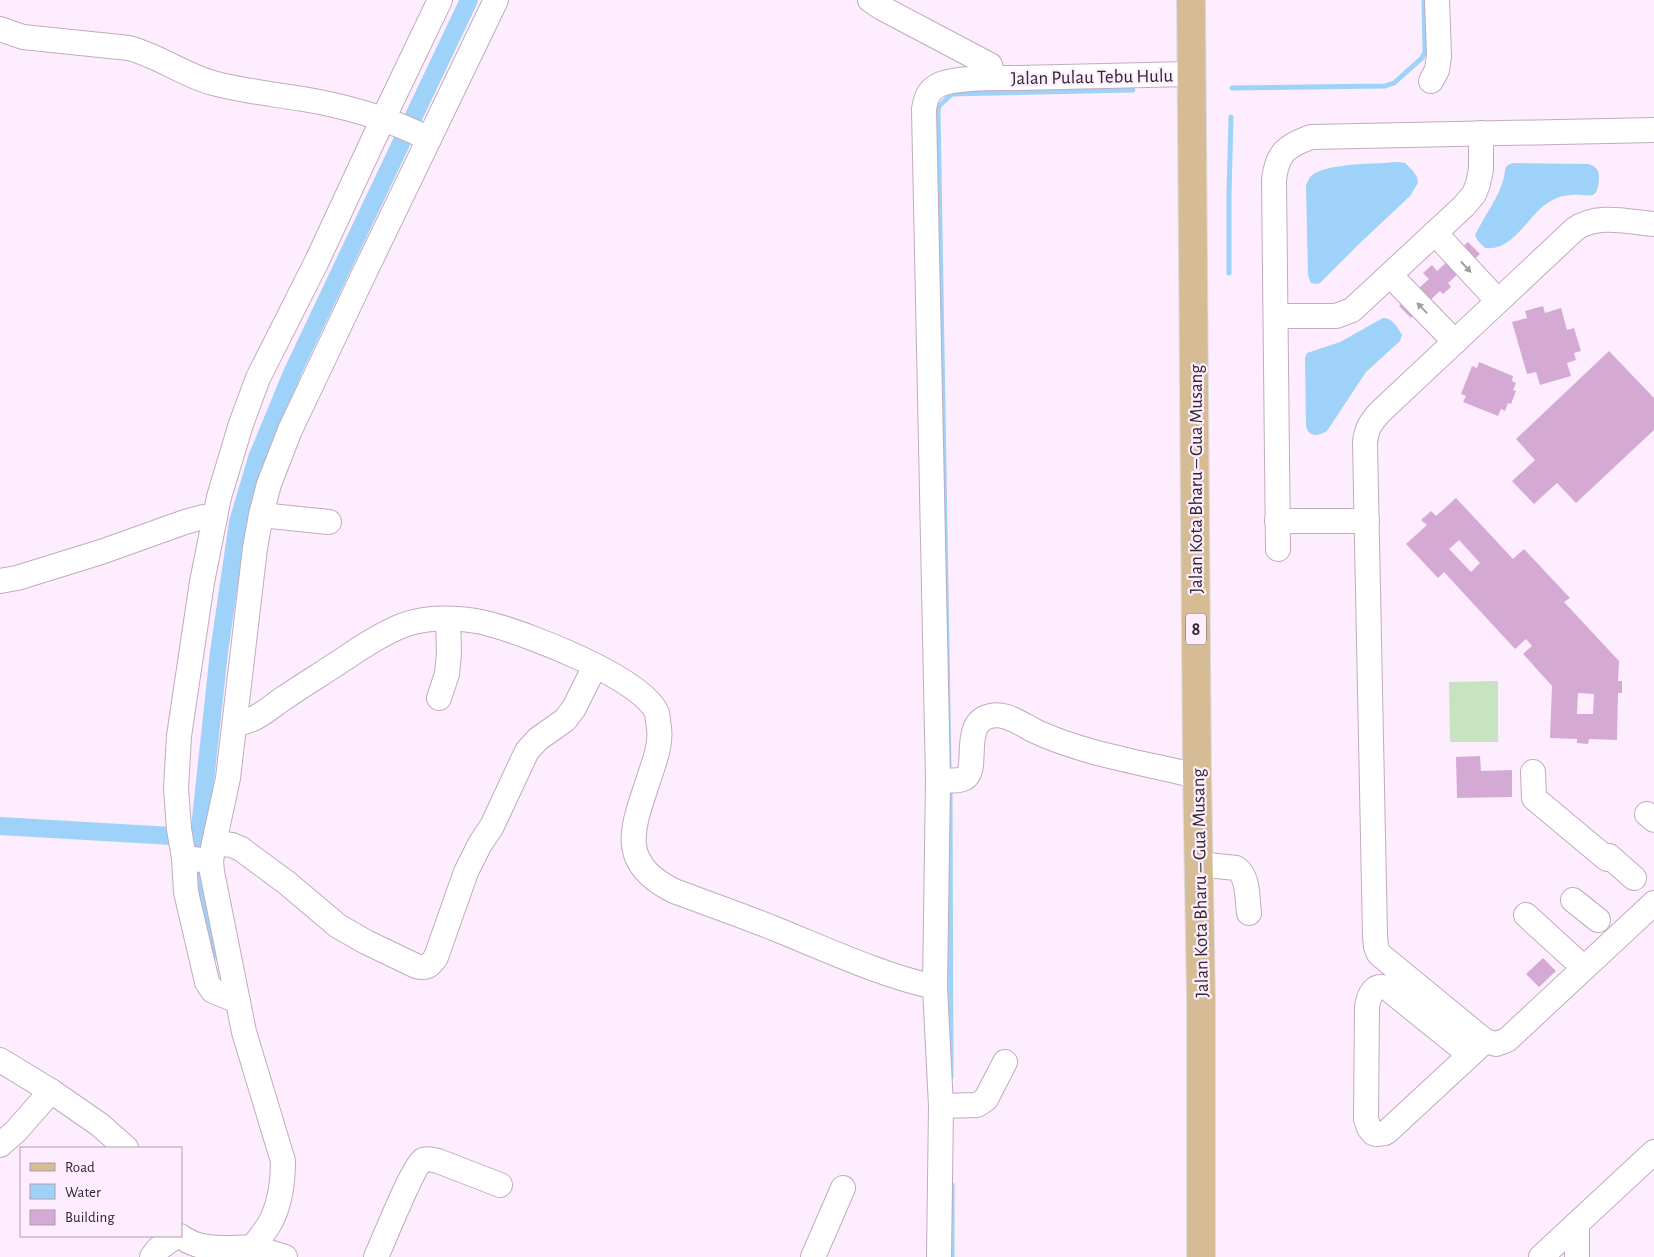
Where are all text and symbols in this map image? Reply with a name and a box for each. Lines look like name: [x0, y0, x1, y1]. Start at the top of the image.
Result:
street label: Jalan Pulau Tebu Hulu: [1011, 67, 1174, 88]
one-way arrow: [1460, 261, 1472, 273]
one-way arrow: [1416, 303, 1428, 315]
street label: Jalan Kota Bharu – Gua Musang: [1187, 364, 1206, 594]
road number: 8: [1186, 614, 1206, 644]
street label: Jalan Kota Bharu – Gua Musang: [1189, 767, 1212, 998]
legend: [20, 1147, 182, 1237]
text: Road: [65, 1160, 95, 1175]
text: Water: [65, 1185, 101, 1200]
text: Building: [65, 1210, 115, 1225]

